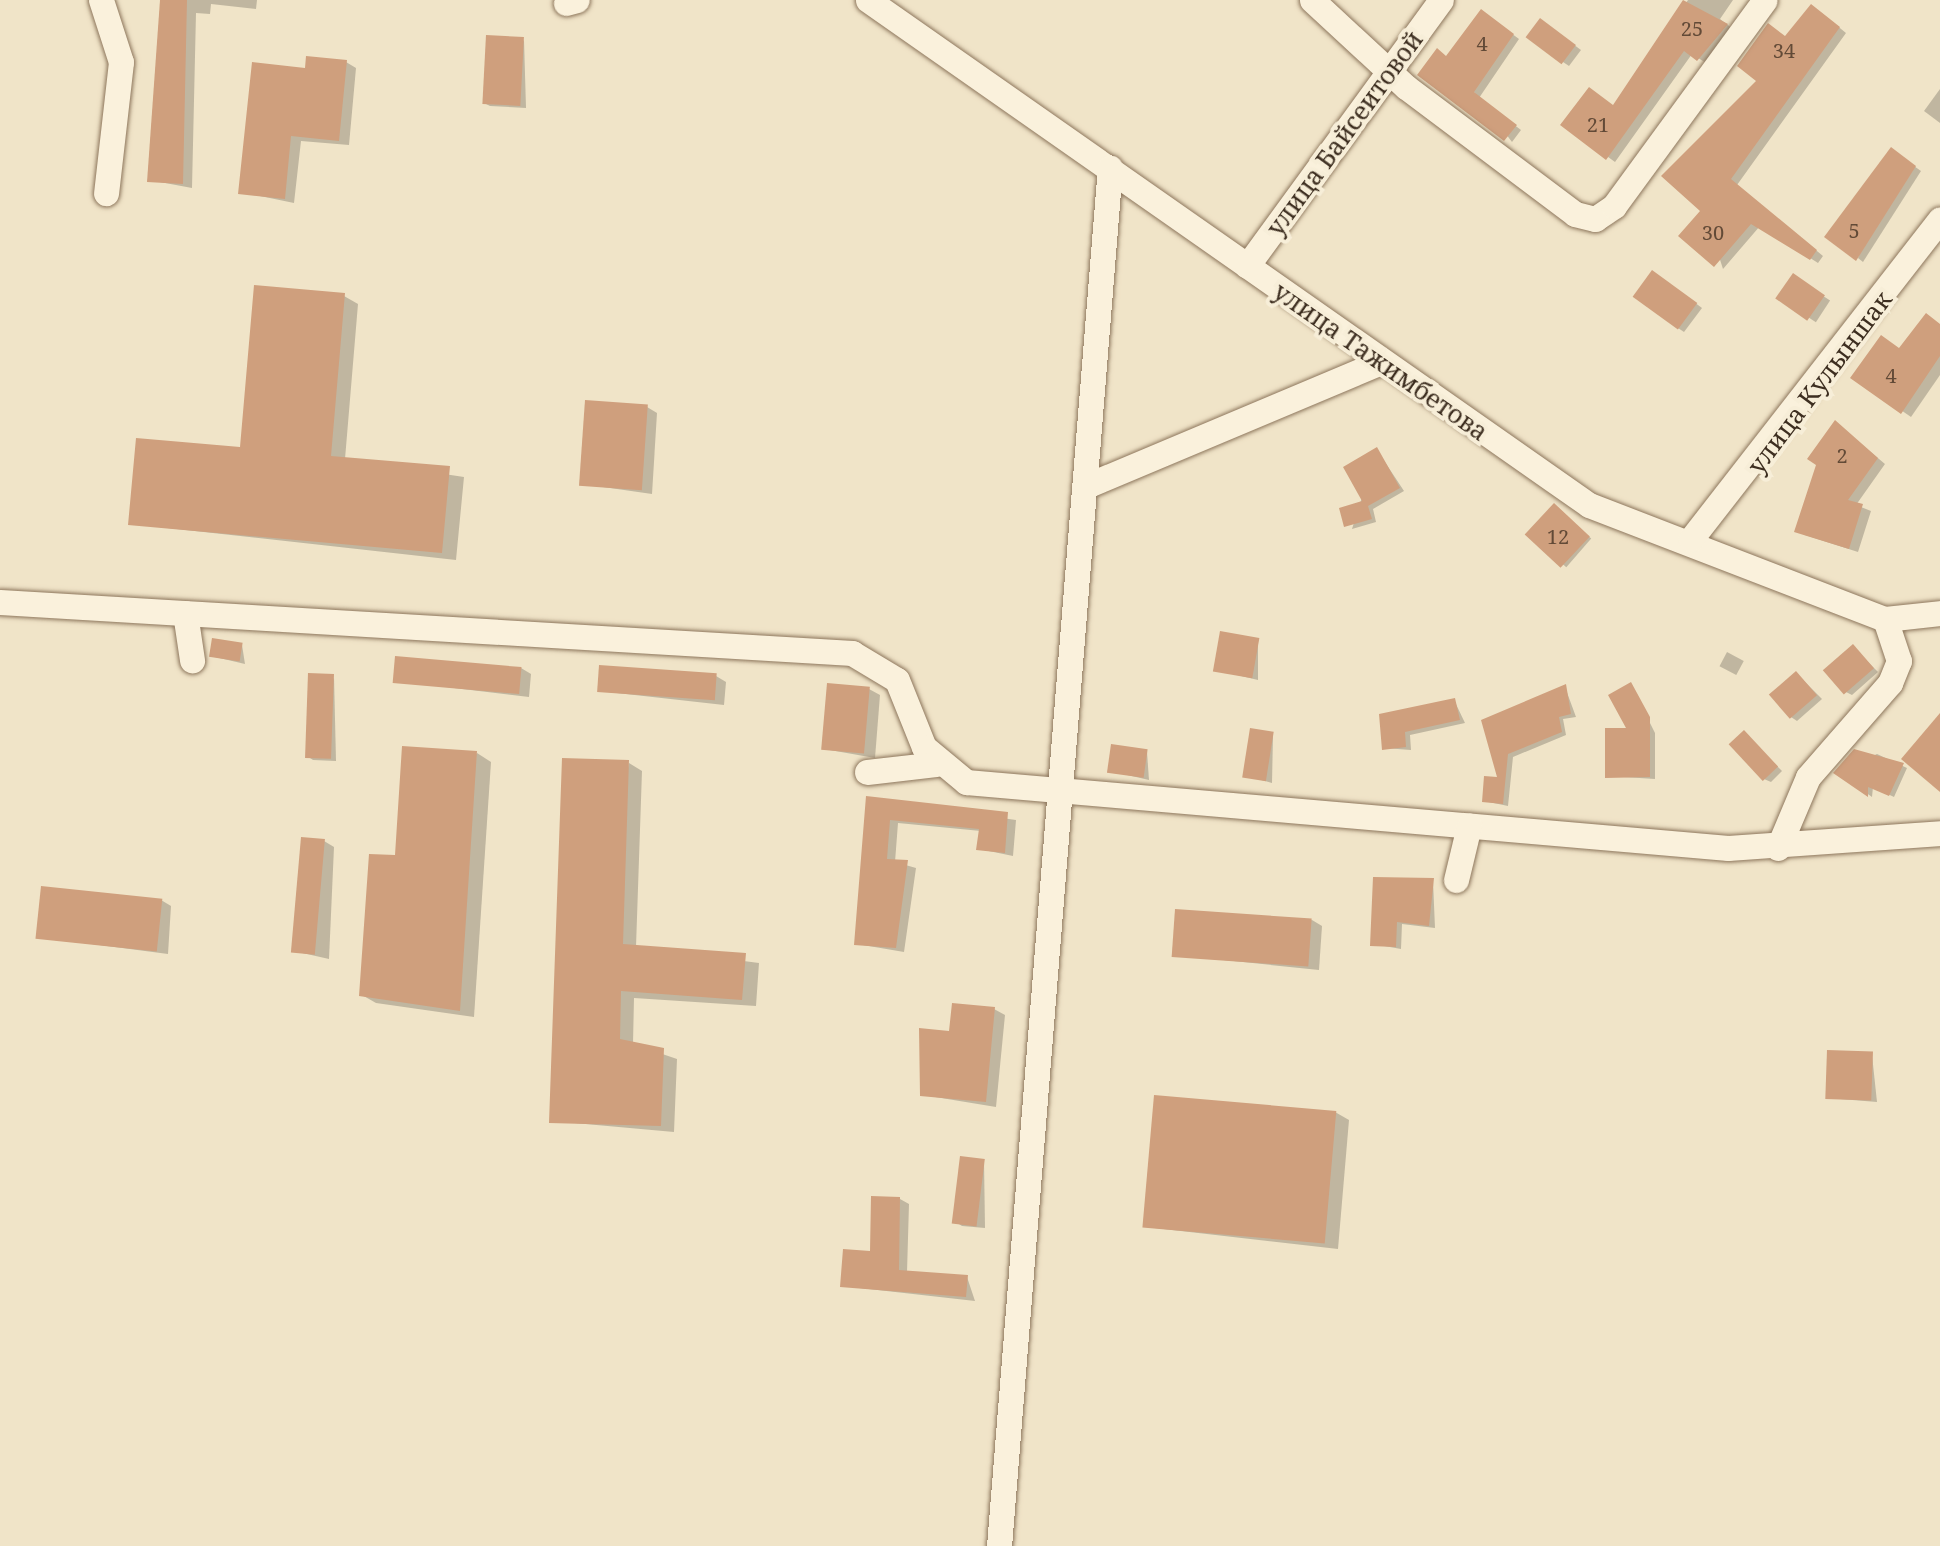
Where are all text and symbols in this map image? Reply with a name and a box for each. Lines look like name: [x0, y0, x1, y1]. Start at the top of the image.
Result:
house number: 25: [1681, 16, 1703, 40]
street label: улица Байсеитовой: [1260, 25, 1428, 241]
house number: 4: [1476, 31, 1488, 55]
house number: 34: [1773, 38, 1795, 62]
house number: 21: [1587, 112, 1609, 136]
house number: 5: [1848, 218, 1860, 242]
house number: 30: [1702, 220, 1724, 244]
street label: улица Тажимбетова: [1268, 276, 1494, 446]
street label: улица Кулыншак: [1741, 285, 1897, 479]
house number: 4: [1885, 363, 1897, 387]
house number: 2: [1836, 443, 1848, 467]
house number: 12: [1547, 524, 1569, 548]

